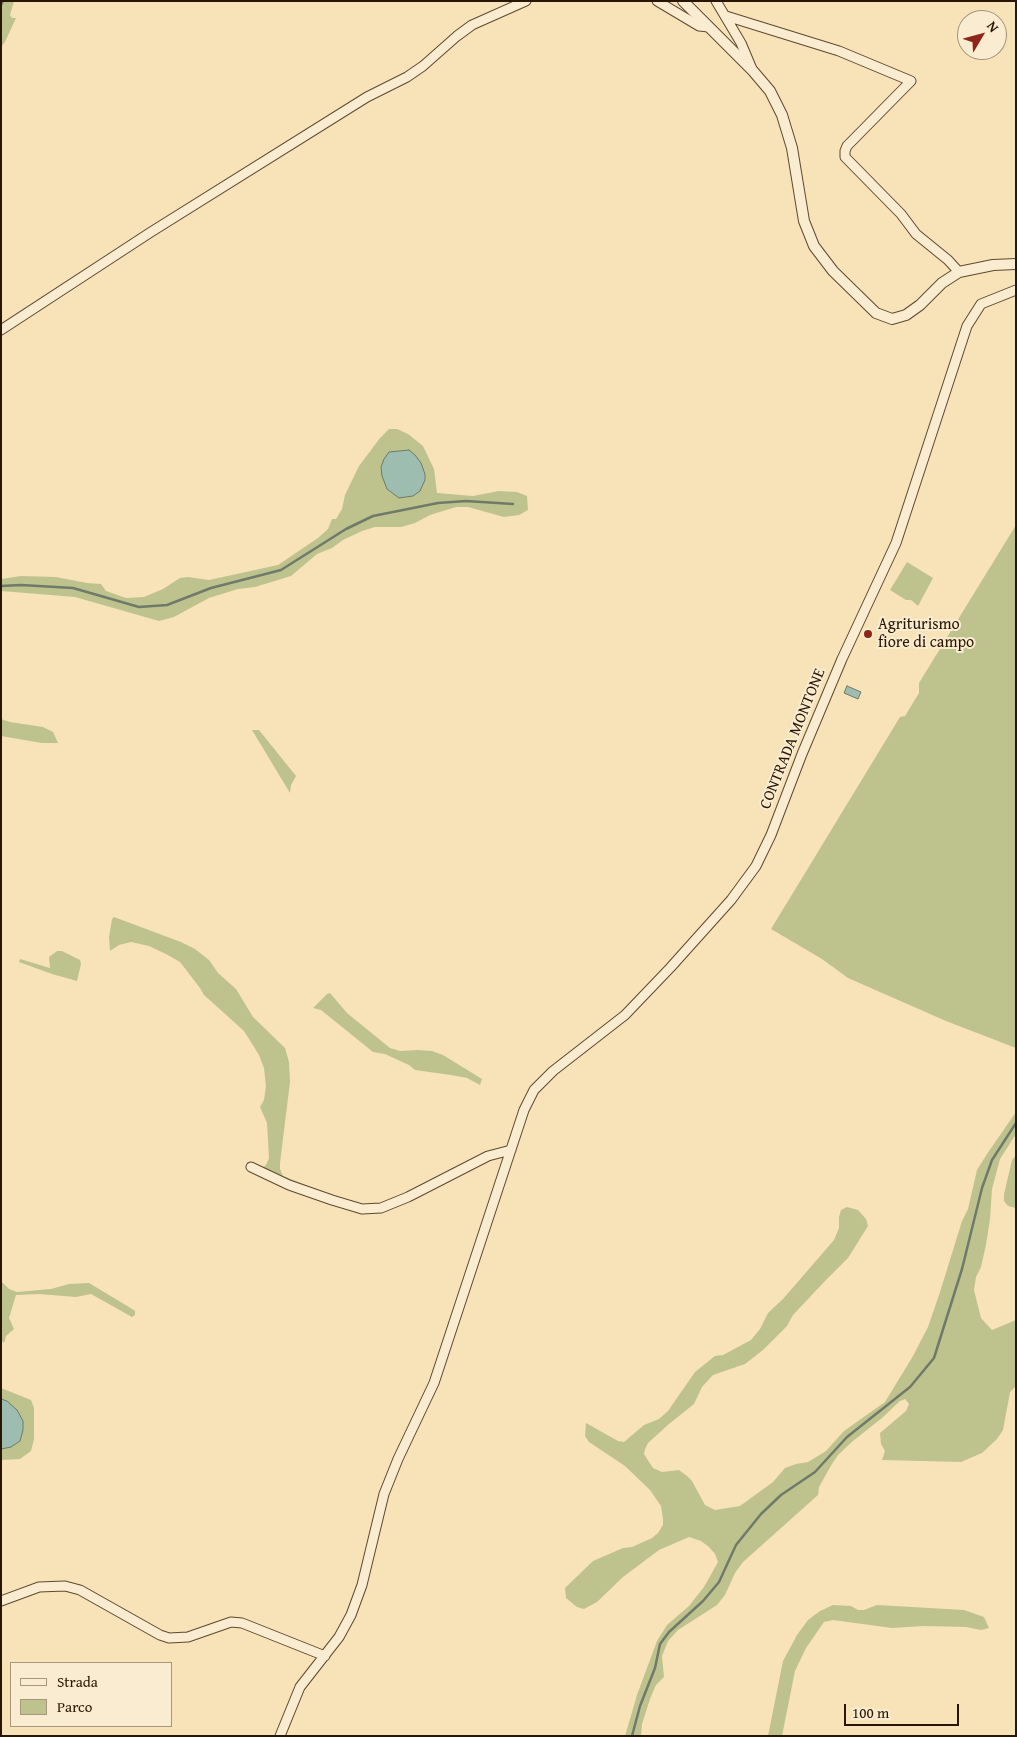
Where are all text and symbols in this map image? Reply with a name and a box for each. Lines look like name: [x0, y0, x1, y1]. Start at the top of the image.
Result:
north arrow: [957, 10, 1007, 60]
text: N: [982, 17, 1004, 36]
place label: Agriturismo fiore di campo: [878, 615, 974, 653]
marker: Agriturismo fiore di campo: [862, 628, 874, 640]
street label: CONTRADA MONTONE: [756, 666, 830, 812]
legend: [10, 1662, 172, 1727]
text: Strada: [57, 1671, 98, 1692]
scale bar: [847, 1694, 962, 1726]
text: Parco: [57, 1696, 92, 1717]
text: 100 m: [852, 1702, 889, 1723]

